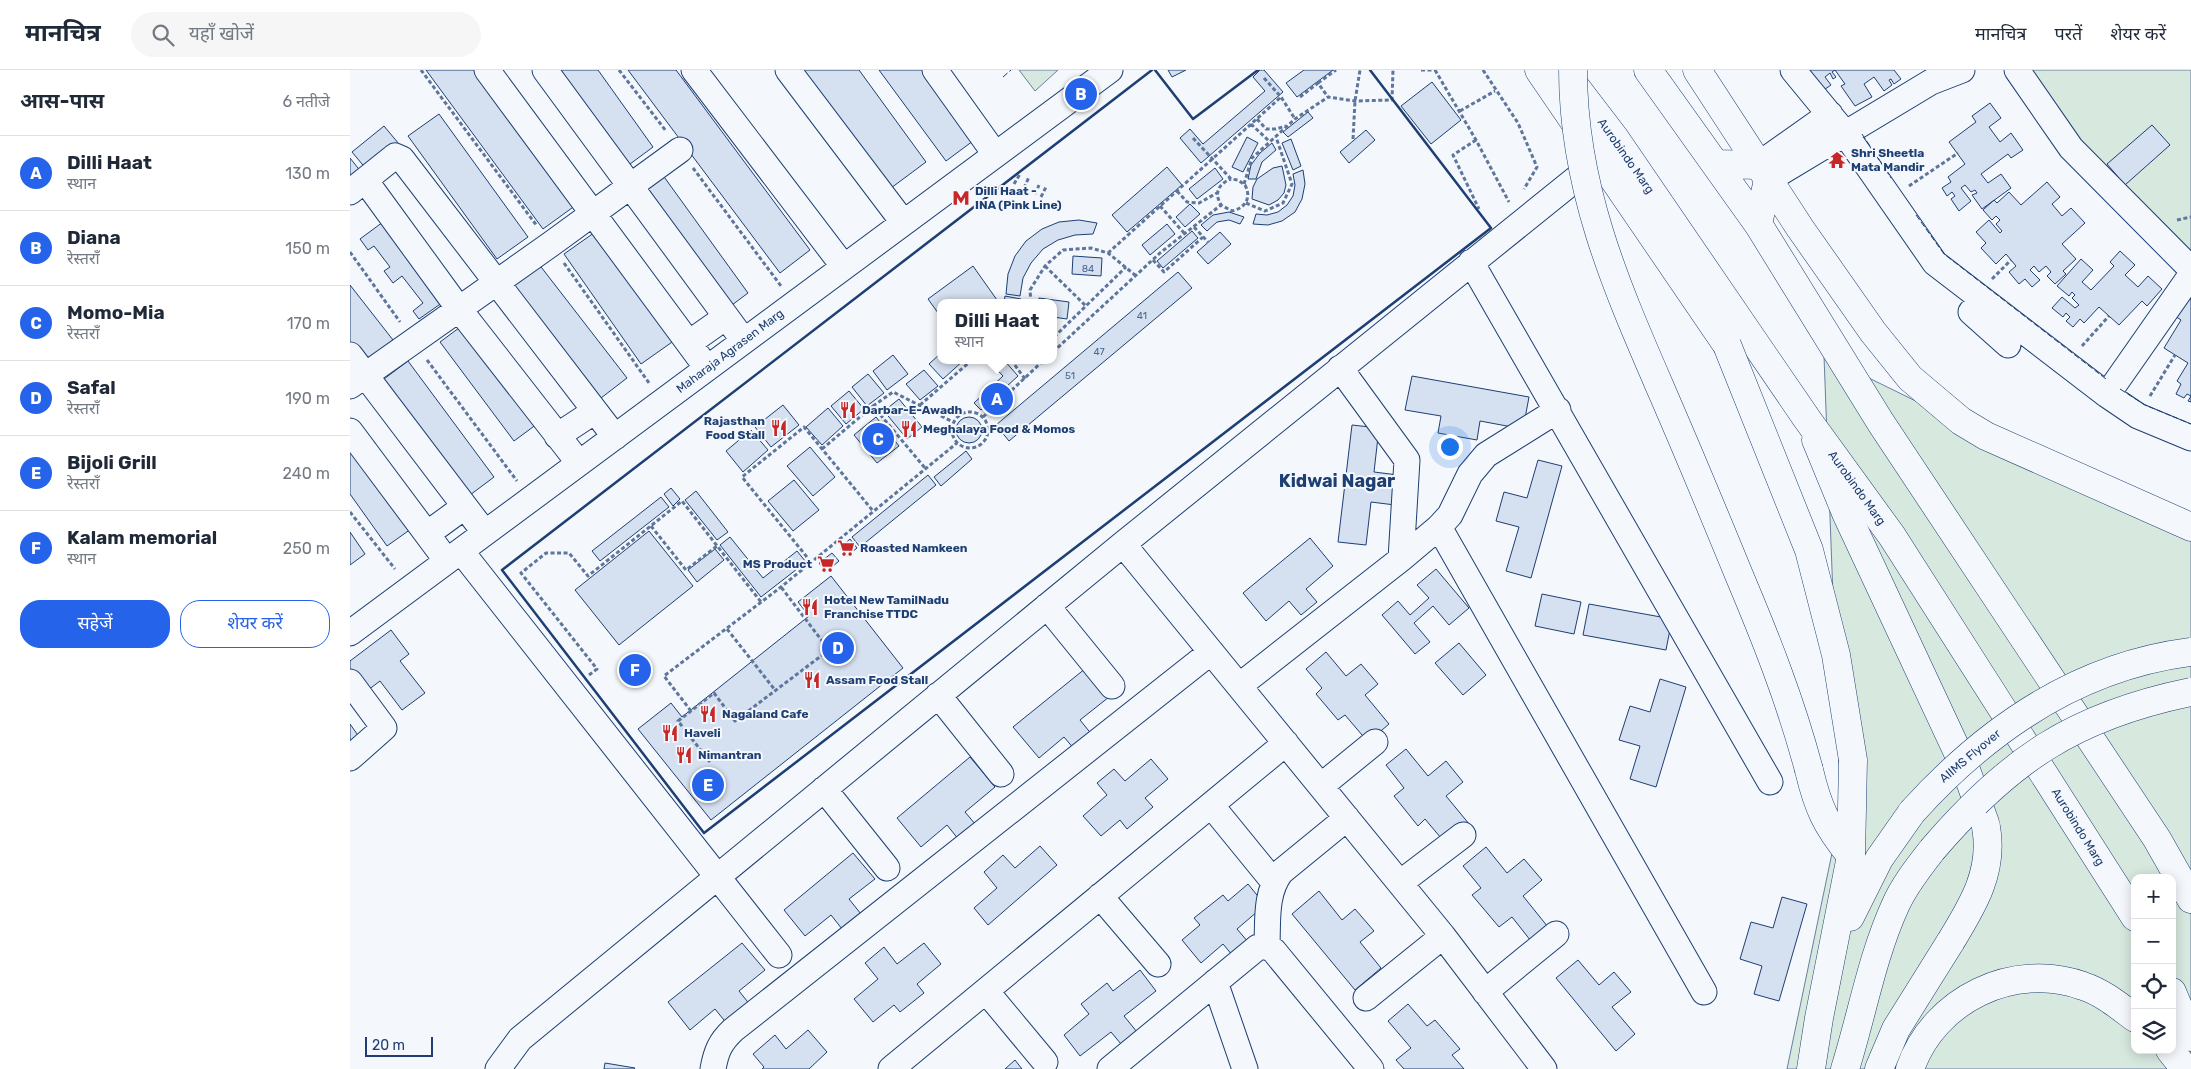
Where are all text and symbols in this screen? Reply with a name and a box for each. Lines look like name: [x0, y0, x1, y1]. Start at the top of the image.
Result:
search box: [131, 12, 481, 57]
text: मानचित्र: [25, 19, 101, 47]
icon: search: [149, 21, 177, 49]
text: यहाँ खोजें: [189, 22, 254, 45]
text: मानचित्र: [1975, 23, 2027, 45]
text: परतें: [2055, 23, 2082, 45]
text: शेयर करें: [2110, 23, 2166, 45]
pin: B: [1065, 75, 1097, 113]
text: आस-पास: [20, 88, 104, 113]
text: 6 नतीजे: [282, 92, 330, 111]
street label: Aurobindo Marg: [1595, 116, 1657, 196]
place label: Shri Sheetla Mata Mandir: [1851, 146, 1925, 174]
temple icon: Shri Sheetla Mata Mandir: [1827, 150, 1847, 170]
text: Dilli Haat: [67, 151, 152, 174]
text: A: [30, 164, 42, 183]
text: 130 m: [285, 164, 330, 183]
text: स्थान: [67, 174, 96, 193]
place label: Dilli Haat - INA (Pink Line): [975, 184, 1062, 212]
metro station icon: Dilli Haat - INA (Pink Line): [951, 188, 971, 208]
text: Diana: [67, 226, 121, 249]
text: B: [30, 239, 42, 258]
text: 150 m: [285, 239, 330, 258]
text: रेस्तराँ: [67, 249, 100, 268]
house number: 84: [1082, 263, 1094, 275]
popup: [937, 299, 1057, 364]
text: Momo-Mia: [67, 301, 165, 324]
street label: Maharaja Agrasen Marg: [674, 306, 786, 396]
text: Dilli Haat: [955, 309, 1039, 332]
house number: 41: [1137, 310, 1147, 322]
text: C: [30, 314, 42, 333]
text: 170 m: [287, 314, 330, 333]
text: रेस्तराँ: [67, 324, 100, 343]
text: स्थान: [955, 332, 984, 351]
house number: 47: [1093, 346, 1105, 358]
house number: 51: [1065, 370, 1075, 382]
text: Safal: [67, 376, 116, 399]
pin: A: [981, 380, 1013, 418]
text: D: [30, 389, 42, 408]
text: 190 m: [285, 389, 330, 408]
text: रेस्तराँ: [67, 399, 100, 418]
restaurant icon: Darbar-E-Awadh: [838, 400, 858, 420]
place label: Darbar-E-Awadh: [862, 403, 963, 417]
place label: Rajasthan Food Stall: [704, 414, 765, 442]
restaurant icon: Rajasthan Food Stall: [769, 418, 789, 438]
restaurant icon: Meghalaya Food & Momos: [899, 419, 919, 439]
pin: C: [862, 420, 894, 458]
place label: Meghalaya Food & Momos: [923, 422, 1076, 436]
your location: [1437, 434, 1463, 460]
street label: Aurobindo Marg: [1825, 448, 1889, 528]
text: Bijoli Grill: [67, 451, 157, 474]
text: E: [31, 464, 41, 483]
text: 240 m: [283, 464, 330, 483]
district label: Kidwai Nagar: [1279, 470, 1395, 492]
text: रेस्तराँ: [67, 474, 100, 493]
text: Kalam memorial: [67, 526, 217, 549]
supermarket icon: Roasted Namkeen: [836, 538, 856, 558]
text: F: [31, 539, 41, 558]
text: 250 m: [283, 539, 330, 558]
place label: Roasted Namkeen: [860, 541, 968, 555]
text: स्थान: [67, 549, 96, 568]
supermarket icon: MS Product: [816, 554, 836, 574]
place label: MS Product: [743, 557, 812, 571]
place label: Hotel New TamilNadu Franchise TTDC: [824, 593, 949, 621]
restaurant icon: Hotel New TamilNadu Franchise TTDC: [800, 597, 820, 617]
button: सहेजें: [20, 600, 170, 648]
button: शेयर करें: [180, 600, 330, 648]
pin: D: [822, 629, 854, 667]
pin: F: [619, 651, 651, 689]
restaurant icon: Assam Food Stall: [802, 670, 822, 690]
place label: Assam Food Stall: [826, 673, 928, 687]
restaurant icon: Nagaland Cafe: [698, 704, 718, 724]
place label: Nagaland Cafe: [722, 707, 809, 721]
restaurant icon: Haveli: [660, 723, 680, 743]
place label: Haveli: [684, 726, 721, 740]
street label: AIIMS Flyover: [1937, 726, 2004, 786]
restaurant icon: Nimantran: [674, 745, 694, 765]
place label: Nimantran: [698, 748, 762, 762]
pin: E: [692, 766, 724, 804]
street label: Aurobindo Marg: [2049, 786, 2107, 868]
map controls: [2131, 874, 2176, 1054]
button: +: [2131, 874, 2176, 919]
button: −: [2131, 919, 2176, 964]
button: locate: [2131, 964, 2176, 1009]
button: layers: [2131, 1009, 2176, 1054]
scale bar: [365, 1034, 432, 1057]
text: 20 m: [372, 1037, 405, 1054]

